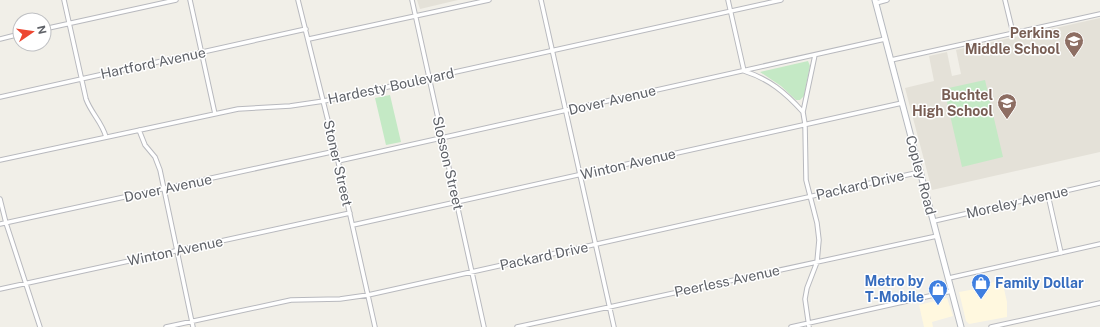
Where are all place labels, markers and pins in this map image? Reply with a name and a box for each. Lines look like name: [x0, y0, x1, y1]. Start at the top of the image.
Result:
place label: Perkins Middle School: [965, 25, 1060, 57]
school or university icon: Perkins Middle School: [1063, 30, 1085, 58]
place label: Buchtel High School: [912, 87, 993, 119]
school or university icon: Buchtel High School: [996, 92, 1018, 120]
shop icon: Family Dollar: [970, 272, 992, 300]
place label: Metro by T-Mobile: [865, 273, 924, 305]
place label: Family Dollar: [995, 275, 1084, 291]
shop icon: Metro by T-Mobile: [927, 278, 949, 306]

